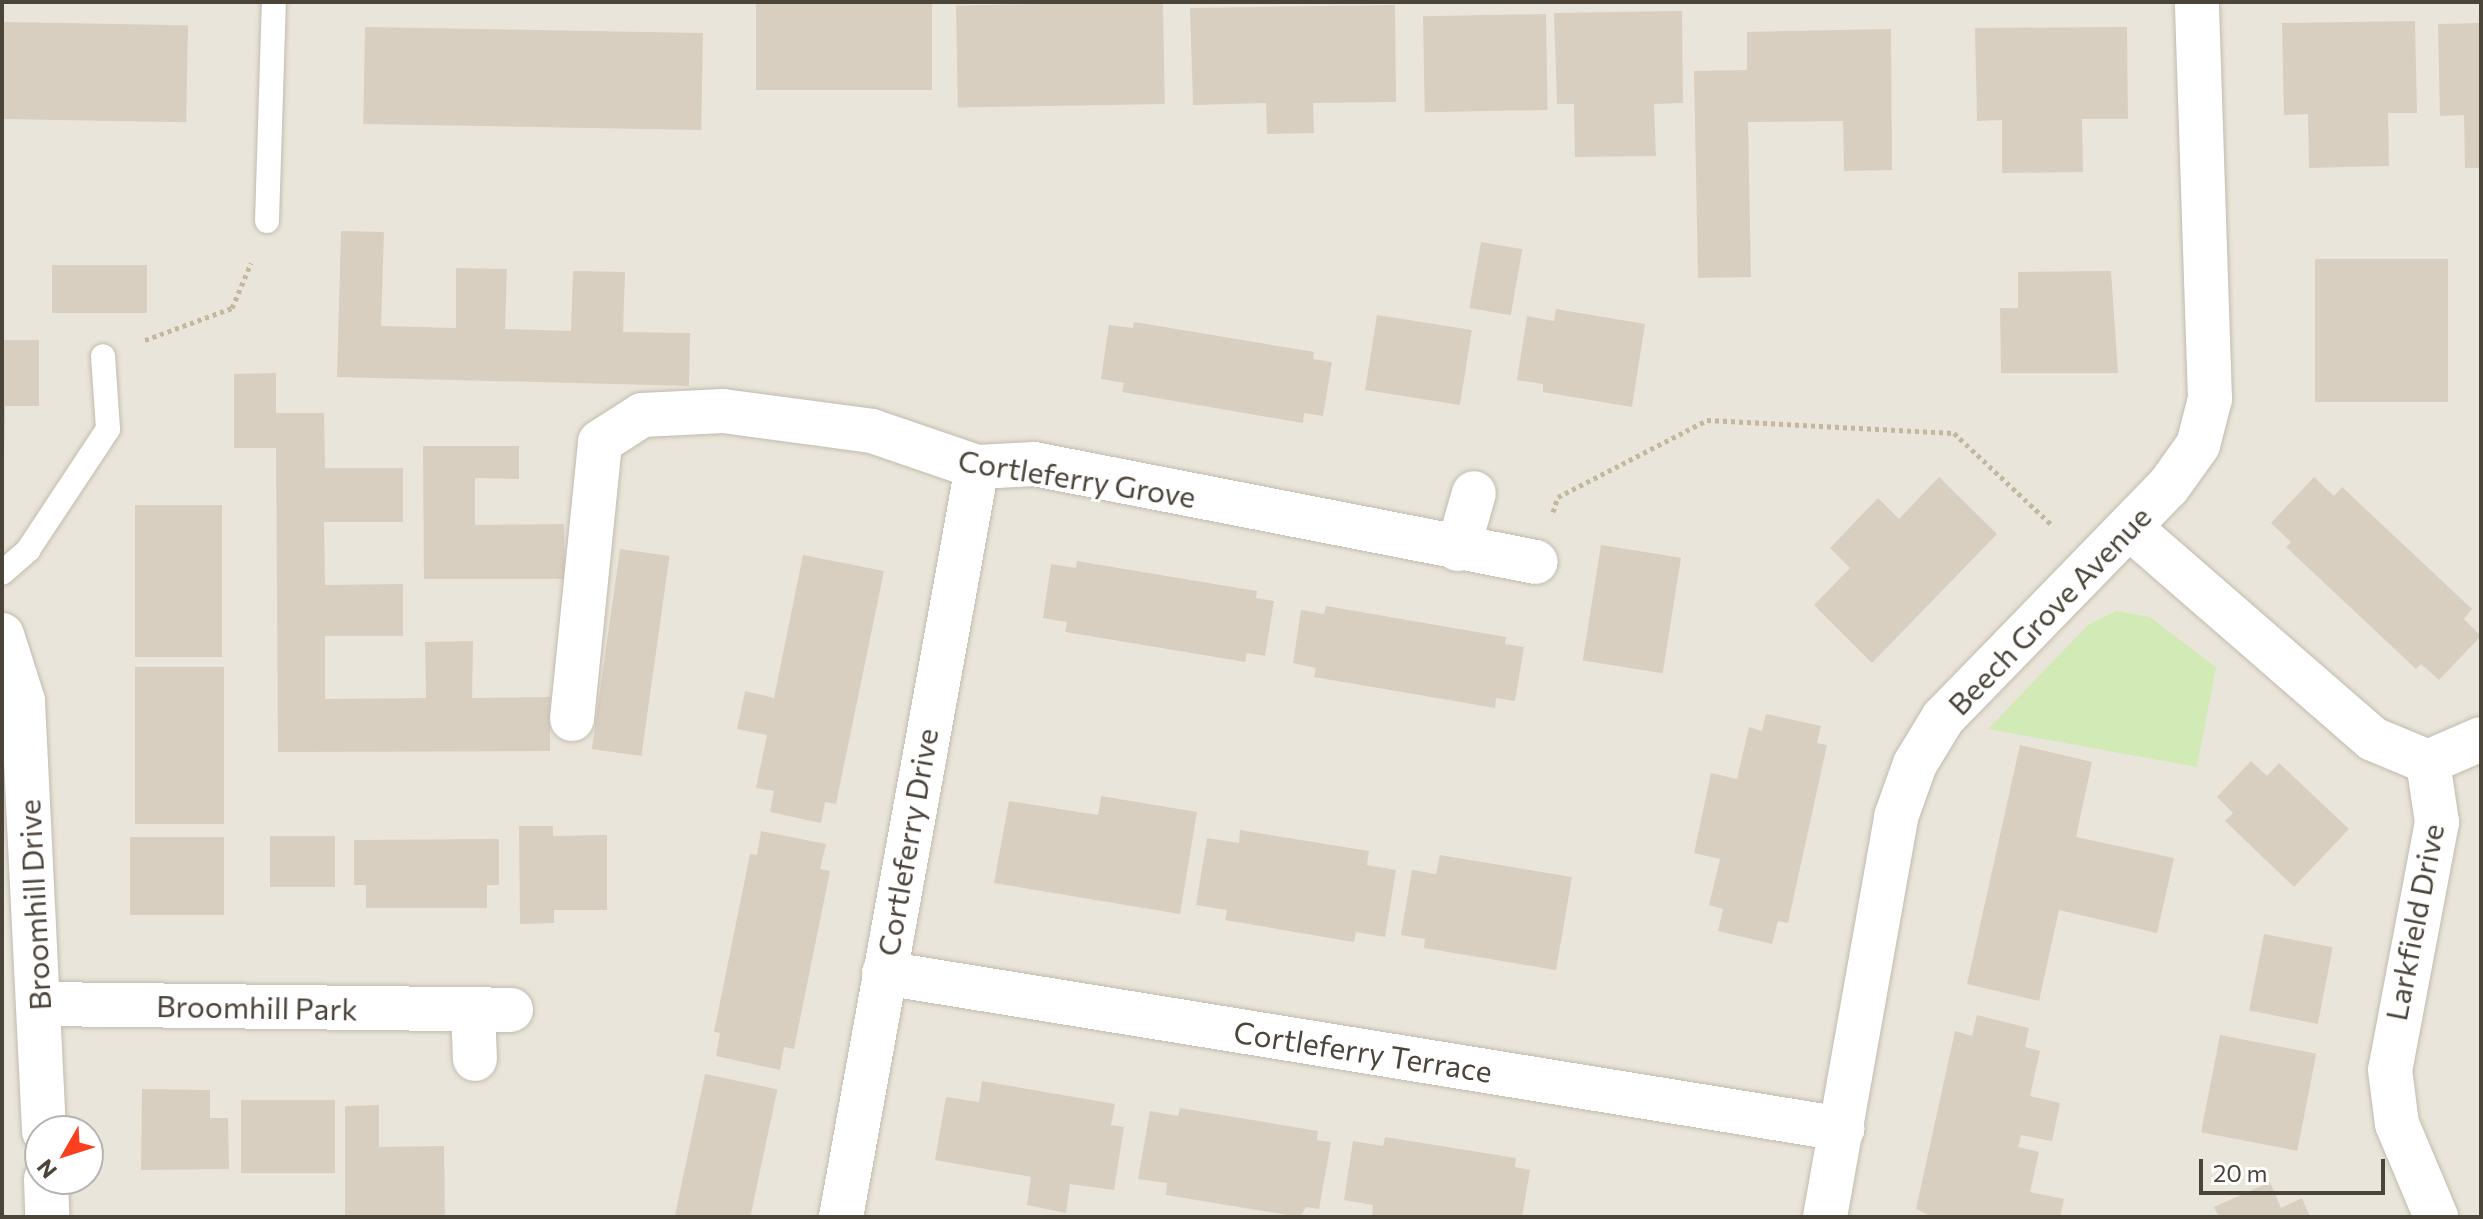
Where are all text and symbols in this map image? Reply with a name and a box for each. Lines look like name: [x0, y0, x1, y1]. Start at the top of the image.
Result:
street label: Cortleferry Grove: [956, 441, 1198, 515]
street label: Beech Grove Avenue: [1940, 498, 2158, 722]
street label: Cortleferry Drive: [869, 725, 945, 959]
street label: Broomhill Drive: [10, 799, 58, 1011]
street label: Larkfield Drive: [2377, 821, 2451, 1023]
street label: Broomhill Park: [156, 987, 358, 1027]
street label: Cortleferry Terrace: [1231, 1013, 1495, 1089]
north arrow: [24, 1115, 104, 1195]
scale bar: [2203, 1143, 2389, 1193]
text: N: [31, 1154, 62, 1184]
text: 20 m: [2213, 1158, 2267, 1187]

